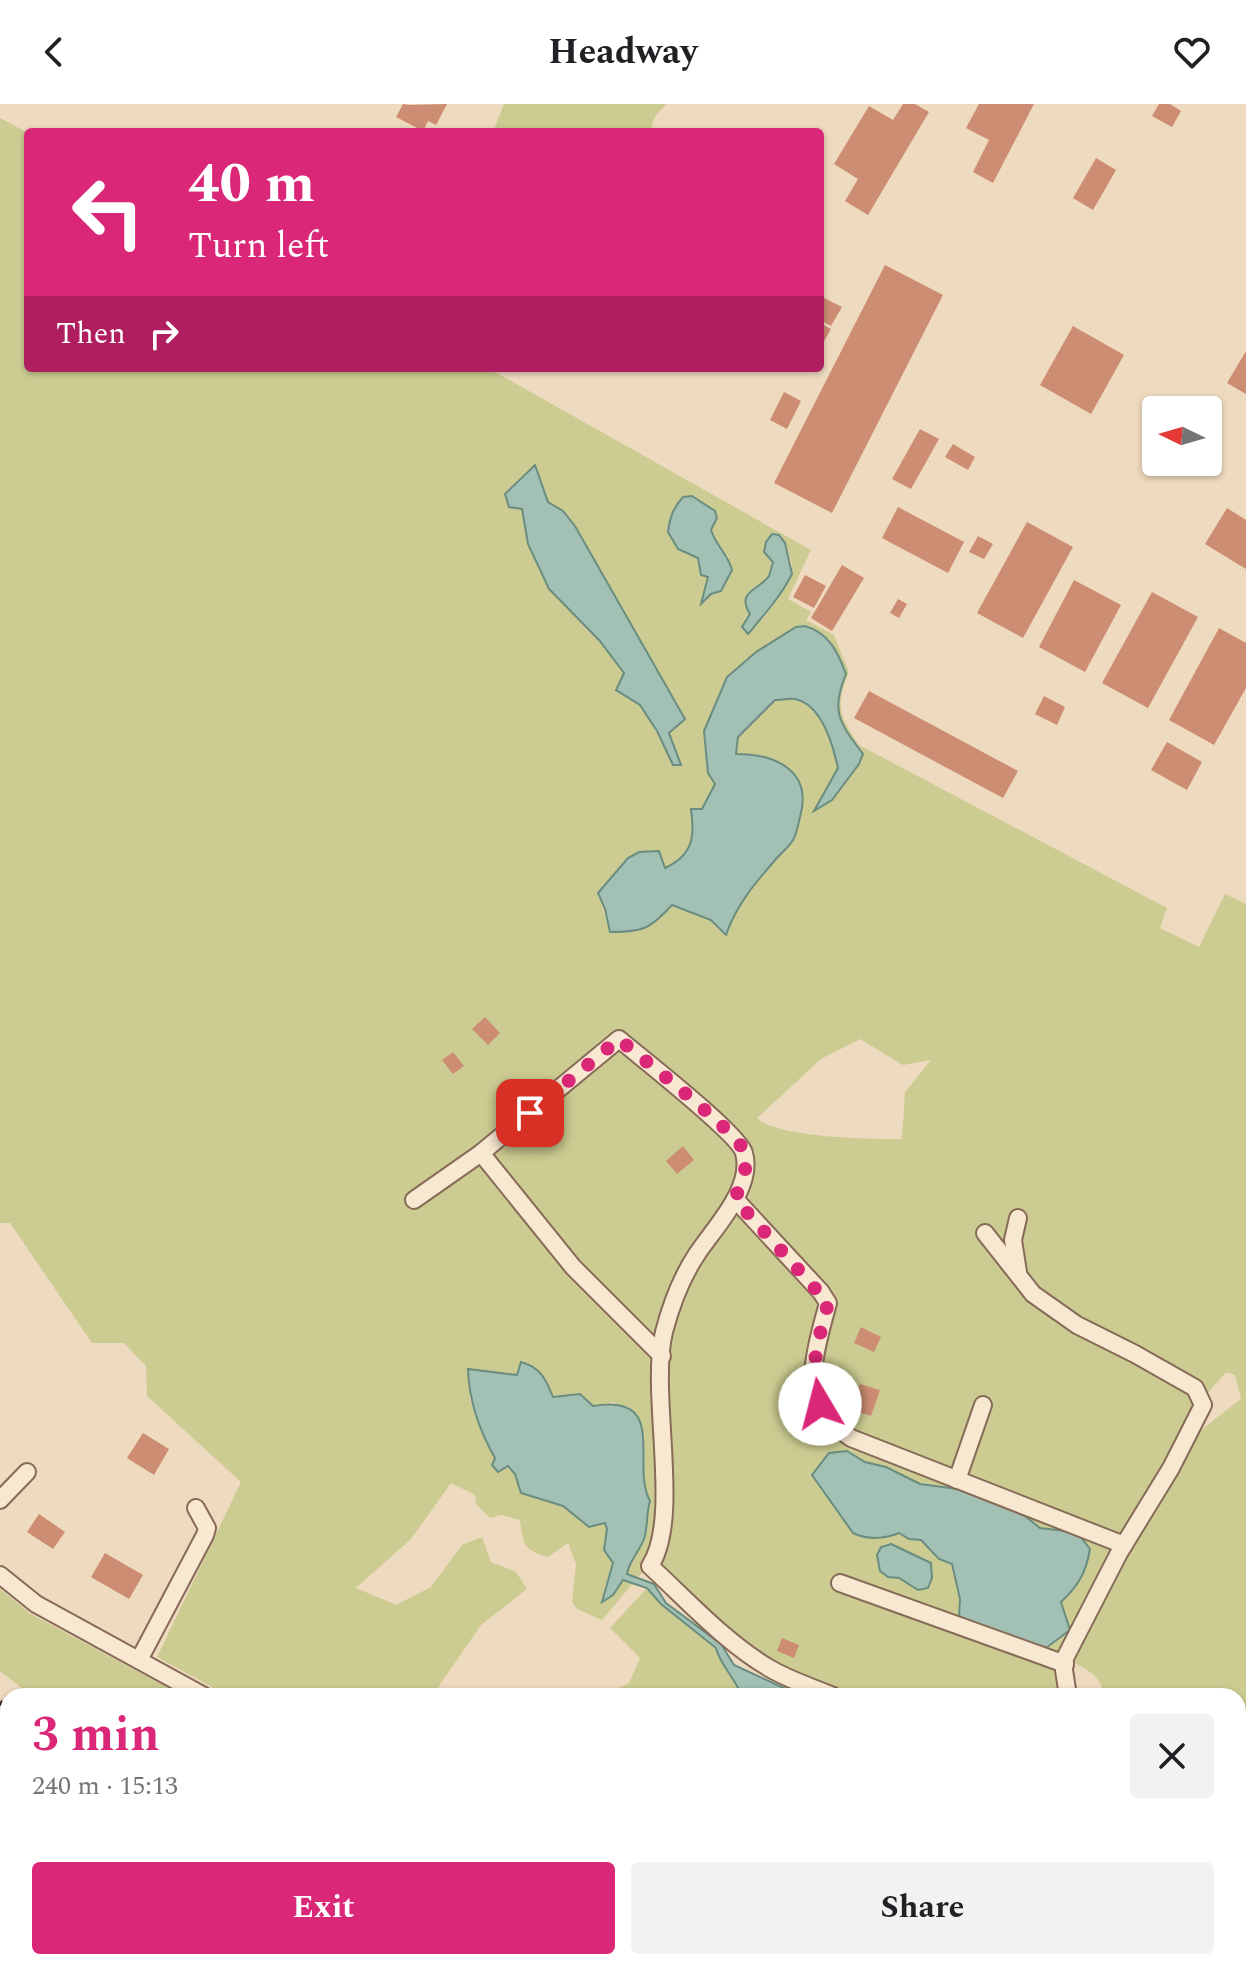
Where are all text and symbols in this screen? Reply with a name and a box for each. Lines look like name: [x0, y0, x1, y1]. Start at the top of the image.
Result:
text: Headway: [548, 25, 698, 80]
icon: back: [32, 30, 76, 74]
icon: heart: [1170, 30, 1214, 74]
text: 40 m: [188, 142, 315, 227]
icon: left: [56, 160, 160, 264]
text: Turn left: [188, 219, 329, 274]
text: Then: [56, 311, 126, 357]
icon: right: [142, 312, 186, 356]
north arrow: [1142, 396, 1222, 476]
map controls: [1142, 396, 1222, 476]
pin: [496, 1079, 564, 1147]
icon: arrive: [508, 1091, 552, 1135]
position arrow: [778, 1362, 862, 1446]
text: 3 min: [32, 1699, 160, 1772]
button: close: [1130, 1714, 1214, 1798]
text: 240 m · 15:13: [32, 1766, 178, 1806]
button: Exit: [32, 1862, 615, 1954]
button: Share: [631, 1862, 1214, 1954]

